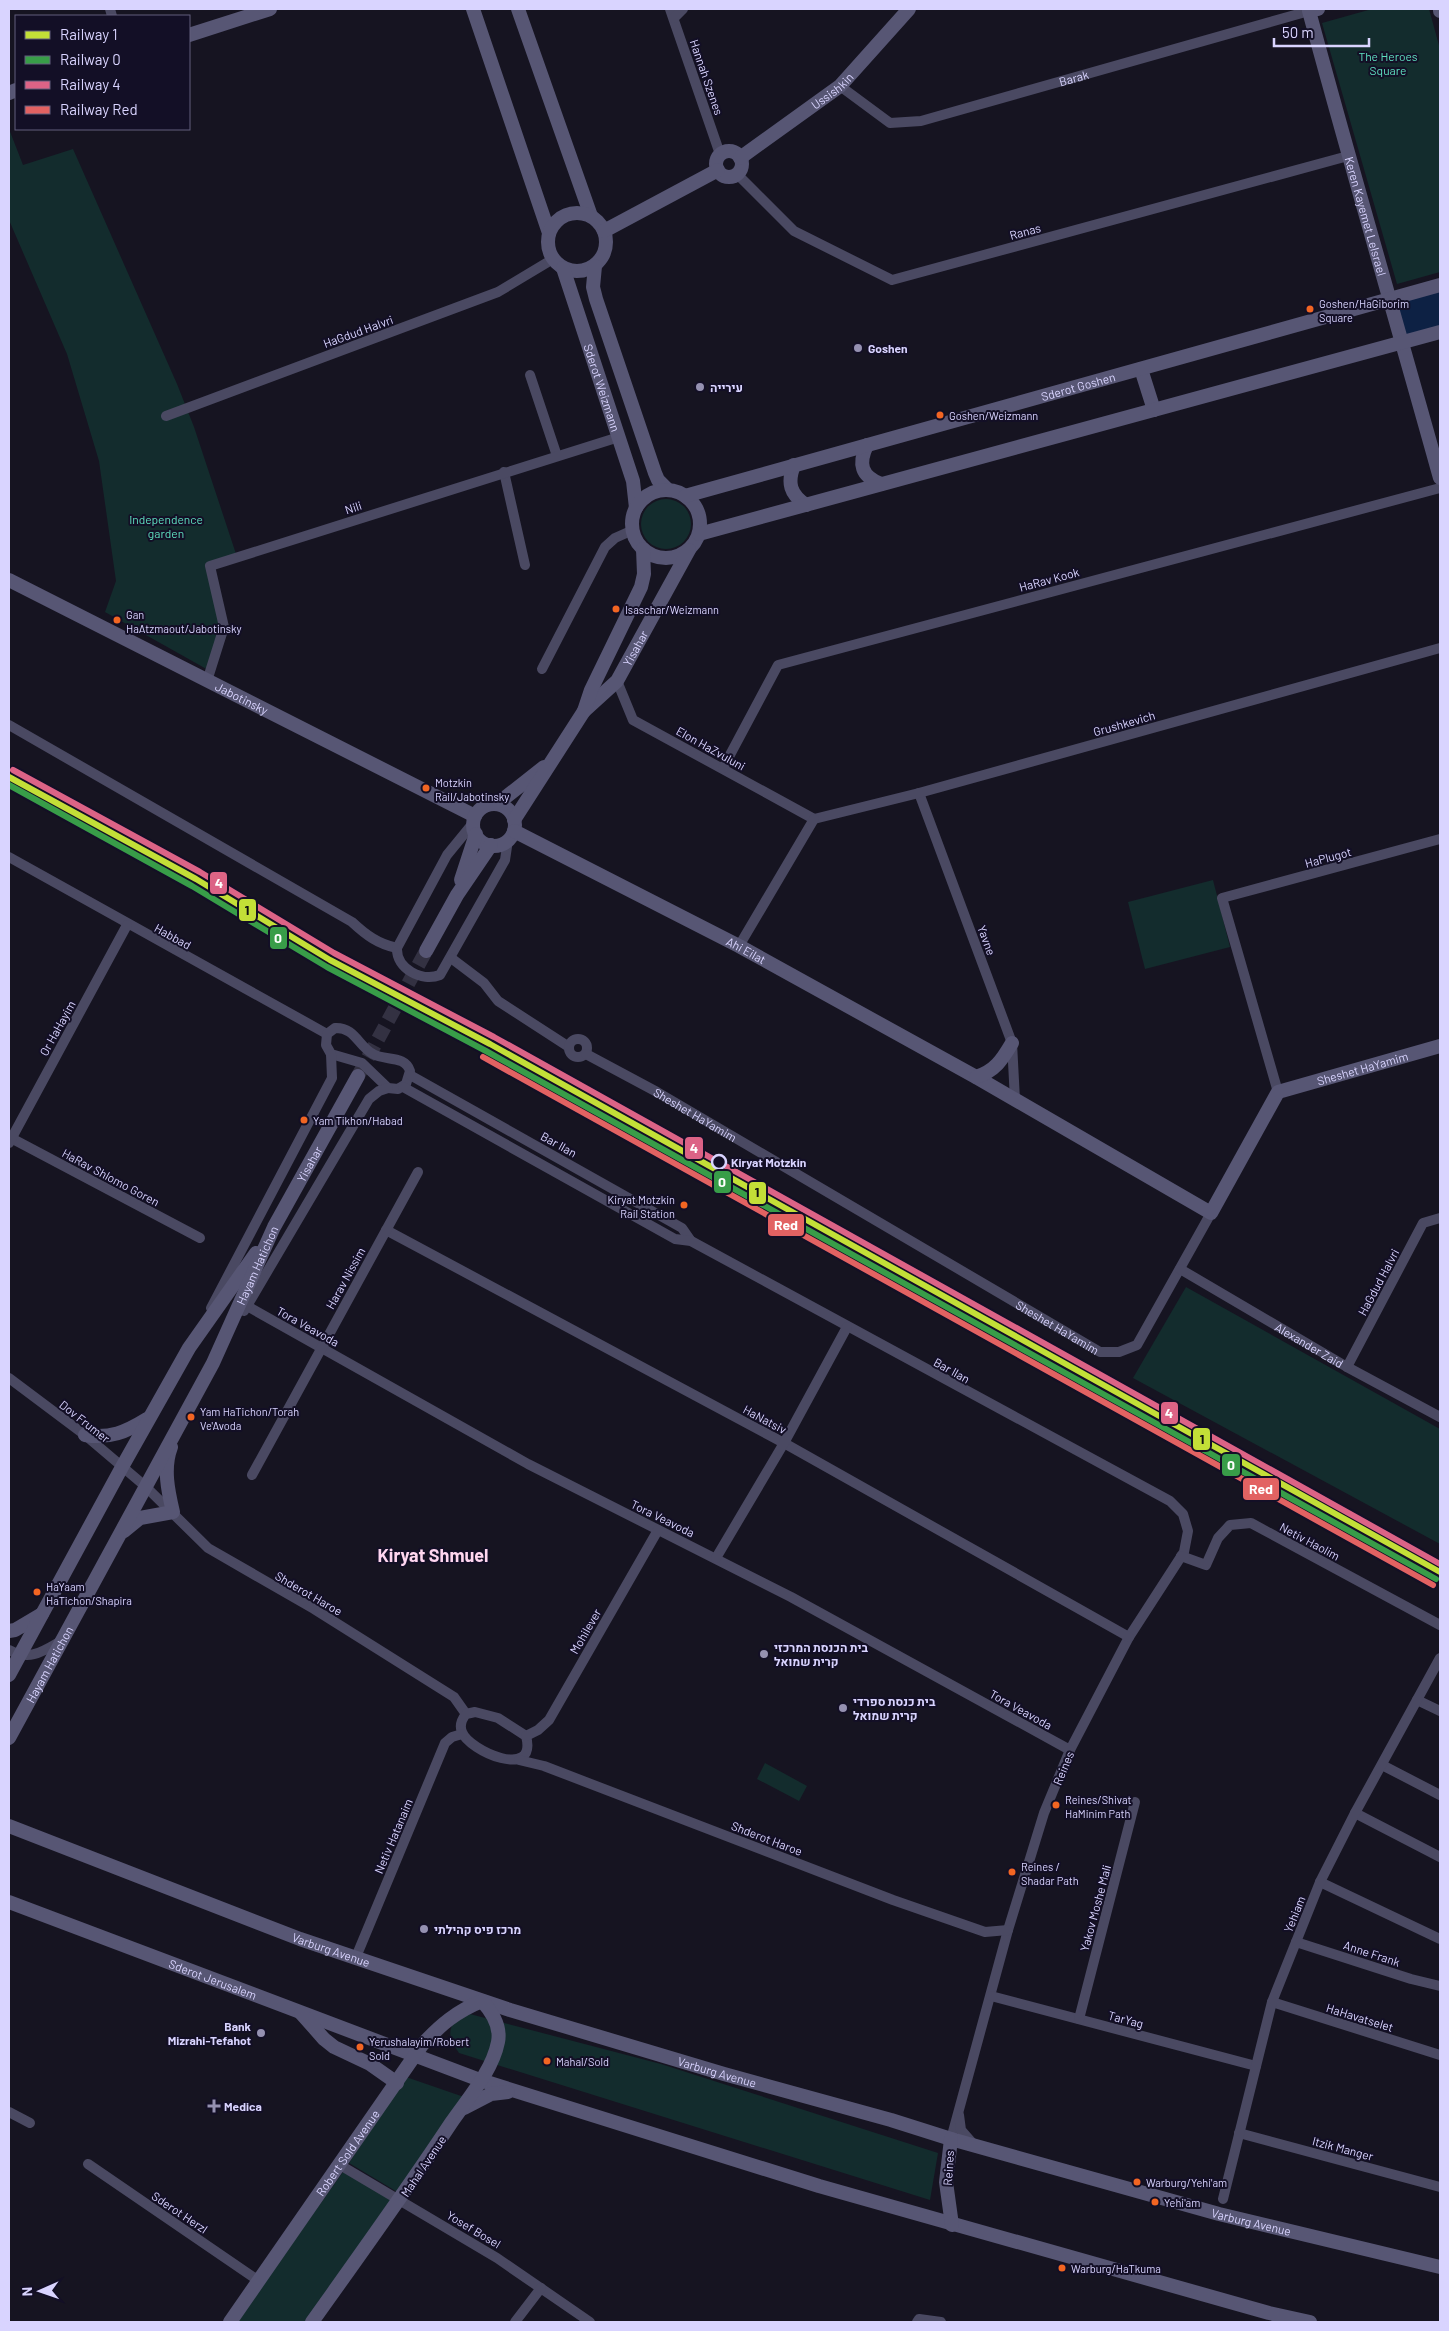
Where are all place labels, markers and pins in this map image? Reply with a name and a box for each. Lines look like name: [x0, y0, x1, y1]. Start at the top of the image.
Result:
place label: Goshen/HaGiborim Square: [1319, 297, 1409, 324]
marker: Goshen/HaGiborim Square: [1305, 304, 1315, 314]
place label: Goshen: [868, 341, 908, 355]
marker: Goshen: [852, 342, 864, 354]
place label: עירייה: [710, 380, 743, 394]
marker: עירייה: [694, 381, 706, 393]
place label: Goshen/Weizmann: [949, 409, 1038, 422]
marker: Goshen/Weizmann: [935, 410, 945, 420]
place label: Isaschar/Weizmann: [625, 603, 719, 616]
marker: Isaschar/Weizmann: [611, 604, 621, 614]
place label: Gan HaAtzmaout/Jabotinsky: [126, 608, 242, 635]
marker: Gan HaAtzmaout/Jabotinsky: [112, 615, 122, 625]
place label: Motzkin Rail/Jabotinsky: [435, 776, 509, 803]
marker: Motzkin Rail/Jabotinsky: [421, 783, 431, 793]
place label: Yam Tikhon/Habad: [313, 1114, 403, 1127]
marker: Yam Tikhon/Habad: [299, 1115, 309, 1125]
marker: Kiryat Motzkin: [711, 1154, 727, 1170]
place label: Kiryat Motzkin: [731, 1155, 806, 1169]
place label: Kiryat Motzkin Rail Station: [607, 1193, 675, 1220]
marker: Kiryat Motzkin Rail Station: [679, 1200, 689, 1210]
place label: Yam HaTichon/Torah Ve'Avoda: [200, 1405, 299, 1432]
marker: Yam HaTichon/Torah Ve'Avoda: [186, 1412, 196, 1422]
place label: HaYaam HaTichon/Shapira: [46, 1580, 132, 1607]
marker: HaYaam HaTichon/Shapira: [32, 1587, 42, 1597]
place label: בית הכנסת המרכזי קרית שמואל: [774, 1640, 869, 1668]
marker: בית הכנסת המרכזי קרית שמואל: [758, 1648, 770, 1660]
place label: בית כנסת ספרדי קרית שמואל: [853, 1694, 936, 1722]
marker: בית כנסת ספרדי קרית שמואל: [837, 1702, 849, 1714]
place label: Reines/Shivat HaMinim Path: [1065, 1793, 1132, 1820]
marker: Reines/Shivat HaMinim Path: [1051, 1800, 1061, 1810]
place label: Reines / Shadar Path: [1021, 1860, 1079, 1887]
marker: Reines / Shadar Path: [1007, 1867, 1017, 1877]
place label: מרכז פיס קהילתי: [434, 1922, 521, 1936]
marker: מרכז פיס קהילתי: [418, 1923, 430, 1935]
place label: Bank Mizrahi-Tefahot: [168, 2019, 252, 2047]
marker: Bank Mizrahi-Tefahot: [255, 2027, 267, 2039]
place label: Yerushalayim/Robert Sold: [369, 2035, 469, 2062]
marker: Yerushalayim/Robert Sold: [355, 2042, 365, 2052]
place label: Mahal/Sold: [556, 2055, 609, 2068]
marker: Mahal/Sold: [542, 2056, 552, 2066]
place label: Medica: [224, 2099, 262, 2113]
marker: Medica: [208, 2100, 220, 2112]
place label: Warburg/Yehi'am: [1146, 2176, 1227, 2189]
marker: Warburg/Yehi'am: [1132, 2177, 1142, 2187]
place label: Yehi'am: [1164, 2196, 1200, 2209]
marker: Yehi'am: [1150, 2197, 1160, 2207]
place label: Warburg/HaTkuma: [1071, 2262, 1161, 2275]
marker: Warburg/HaTkuma: [1057, 2263, 1067, 2273]

